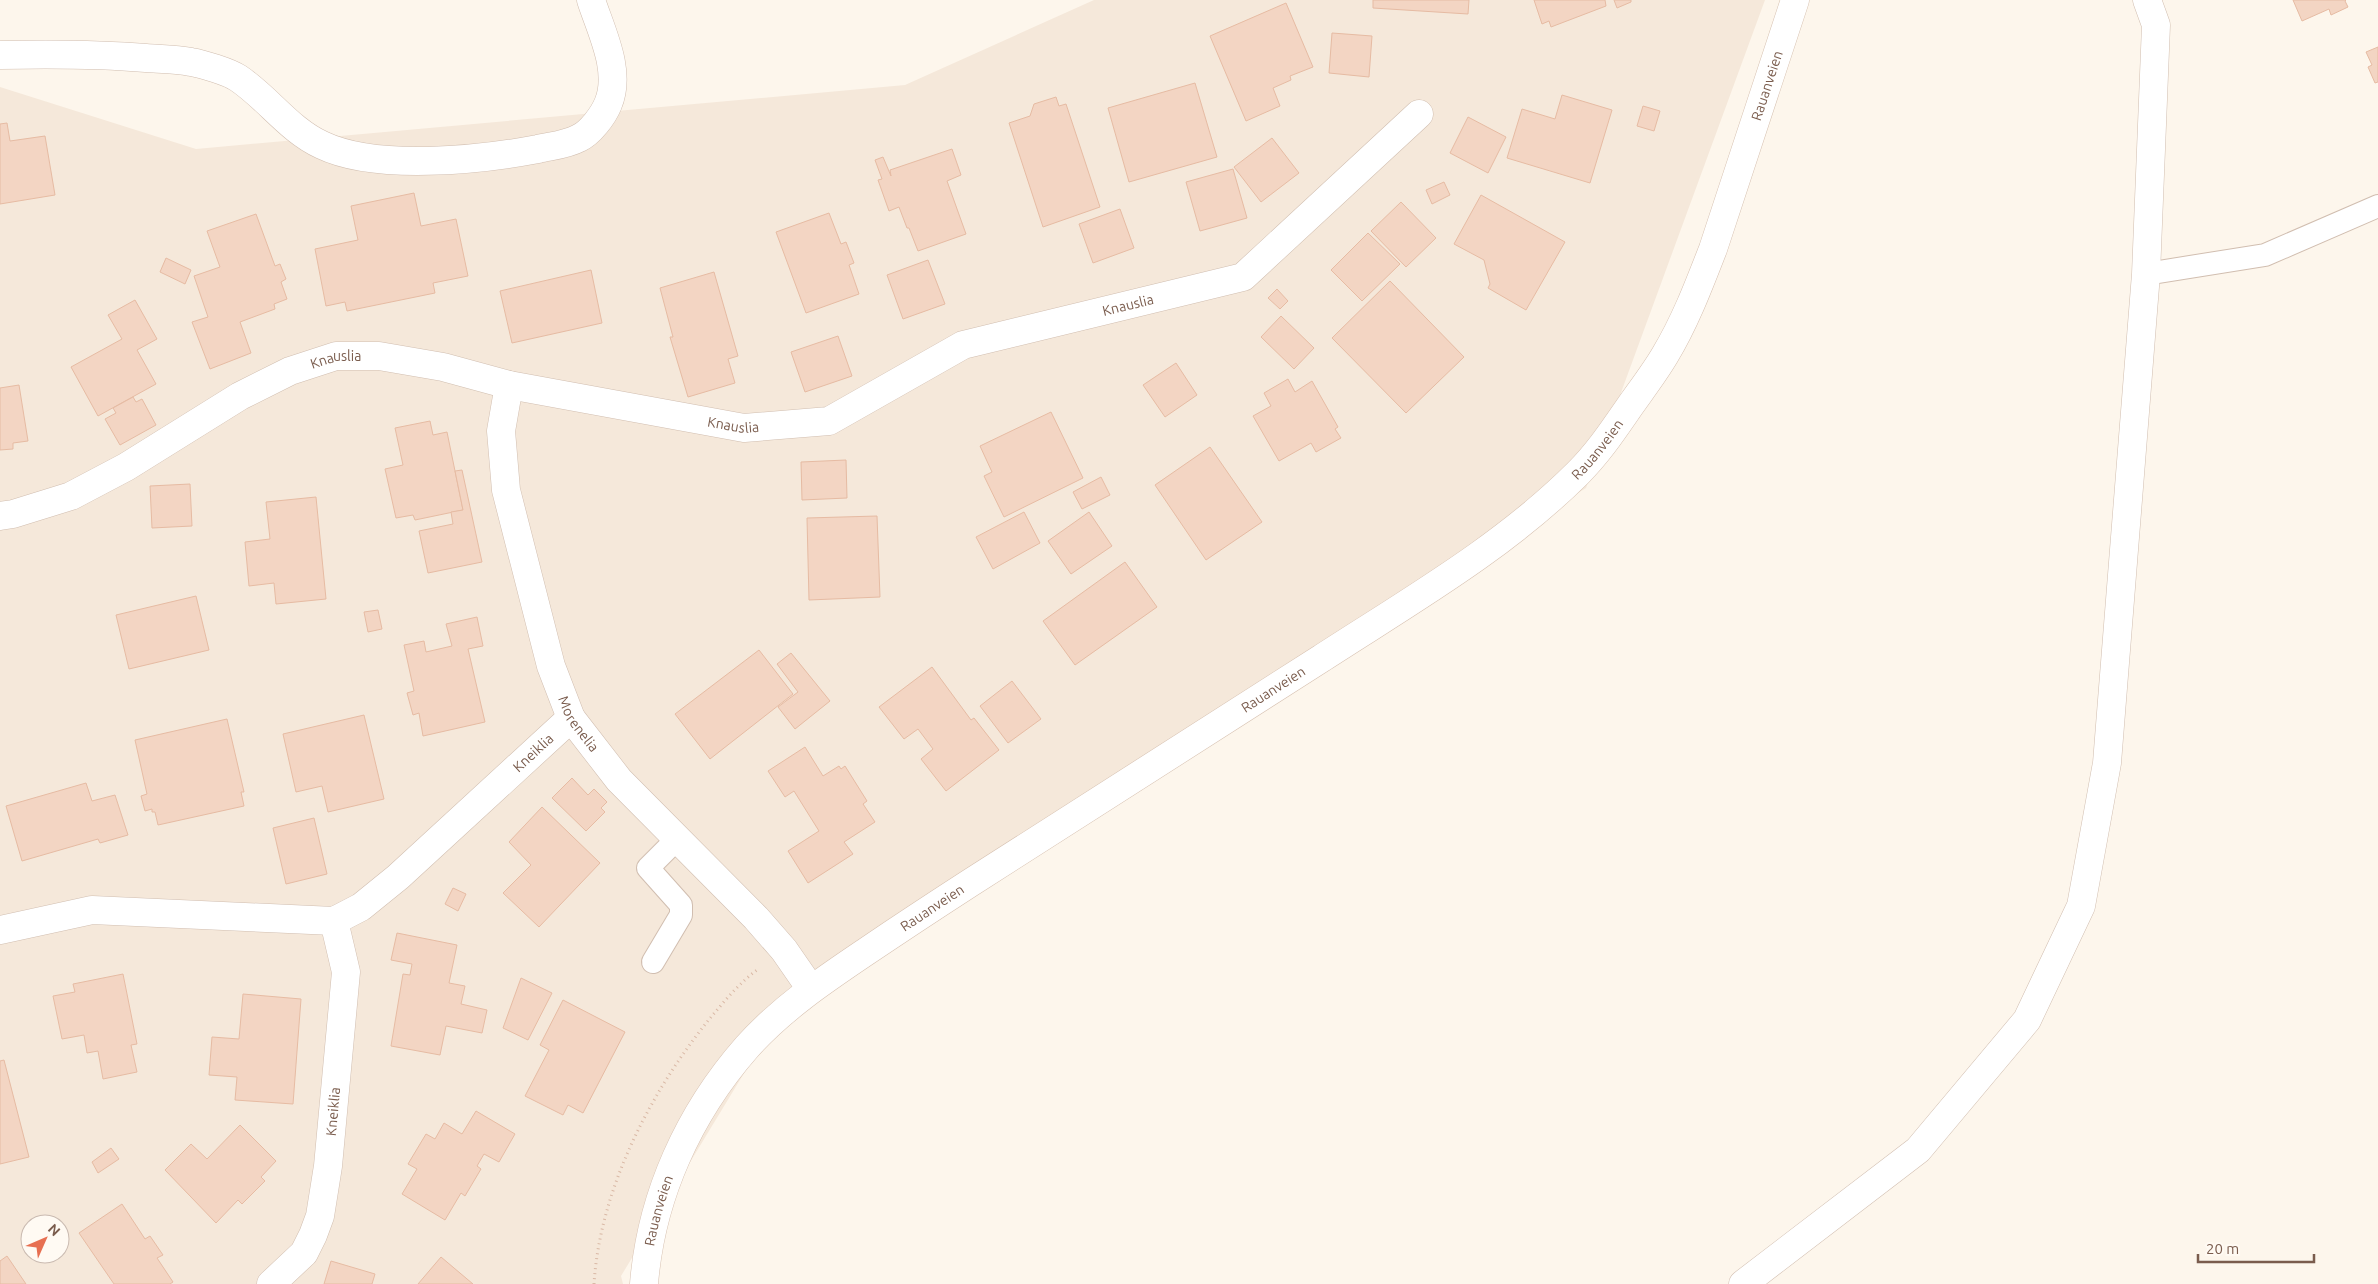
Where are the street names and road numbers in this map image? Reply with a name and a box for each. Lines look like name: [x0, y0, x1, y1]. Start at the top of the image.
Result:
street label: Rauanveien: [1748, 48, 1786, 123]
street label: Knauslia: [1101, 291, 1155, 319]
street label: Knauslia: [308, 348, 361, 372]
street label: Knauslia: [706, 413, 760, 436]
street label: Rauanveien: [1568, 416, 1626, 483]
street label: Rauanveien: [1238, 663, 1308, 716]
street label: Morenelia: [555, 694, 602, 755]
street label: Kneiklia: [510, 730, 557, 775]
street label: Rauanveien: [897, 881, 967, 934]
street label: Kneiklia: [323, 1086, 343, 1137]
street label: Rauanveien: [641, 1173, 676, 1247]

